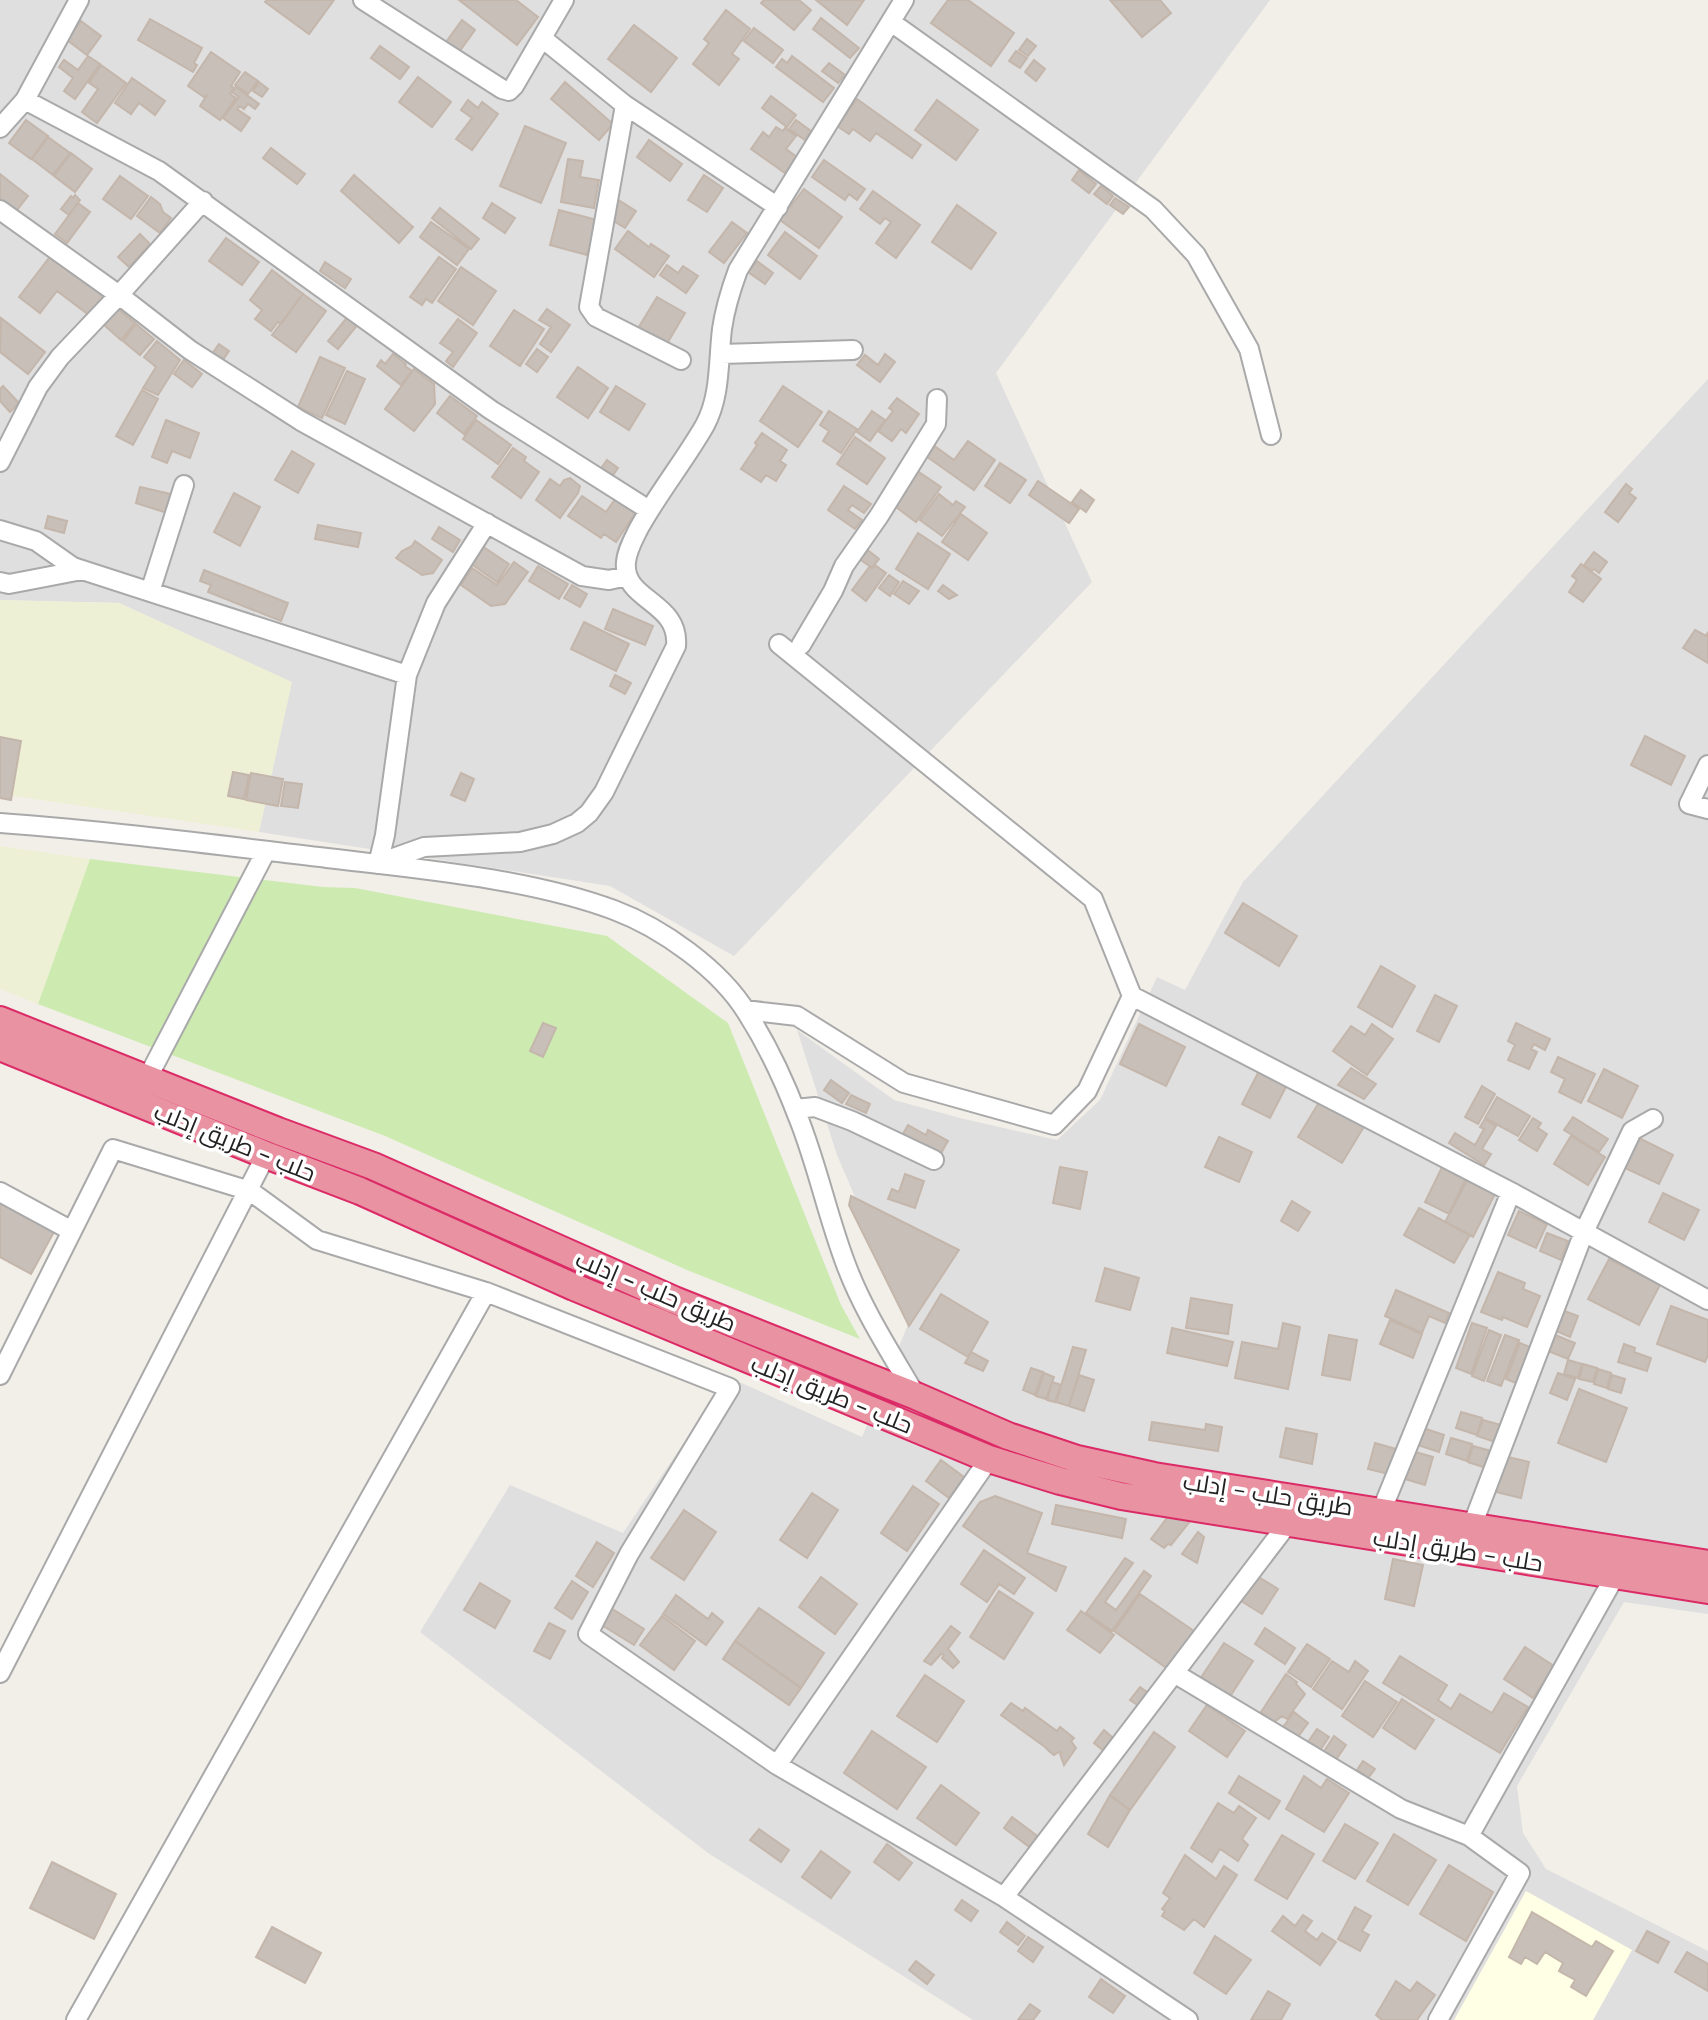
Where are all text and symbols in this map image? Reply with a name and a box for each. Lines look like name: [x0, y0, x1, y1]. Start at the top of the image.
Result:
street label: حلب - طريق إدلب: [150, 1096, 320, 1188]
street label: طريق حلب - إدلب: [571, 1243, 741, 1339]
street label: حلب - طريق إدلب: [747, 1348, 917, 1440]
street label: طريق حلب - إدلب: [1181, 1465, 1355, 1523]
street label: حلب - طريق إدلب: [1371, 1521, 1545, 1579]

